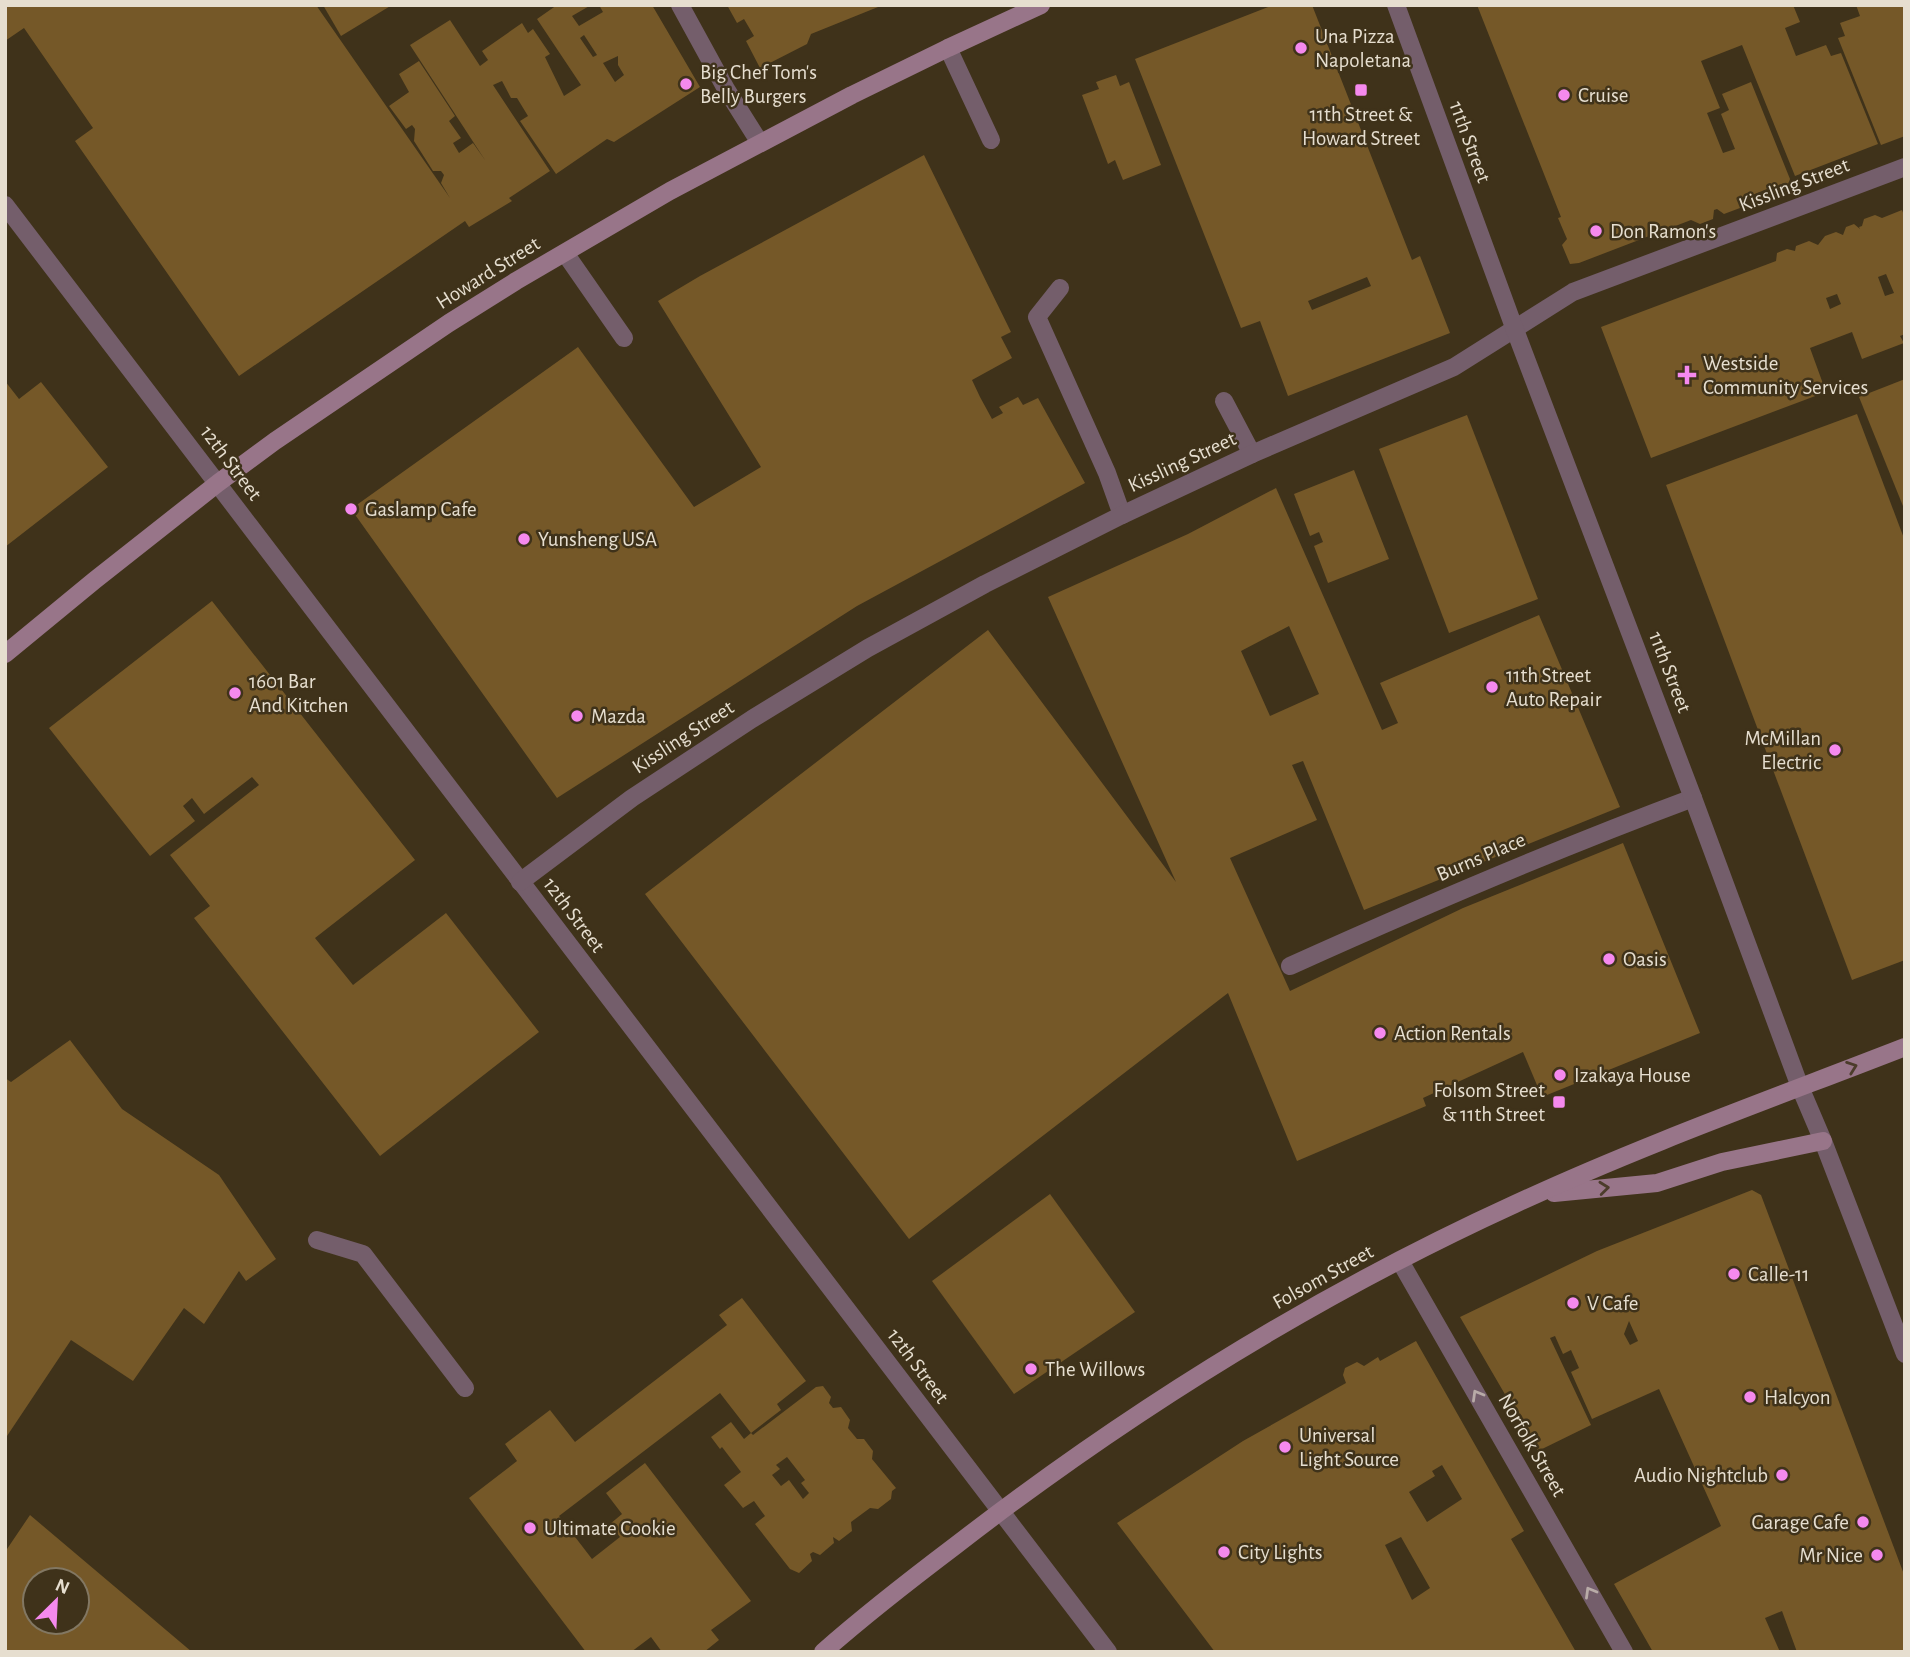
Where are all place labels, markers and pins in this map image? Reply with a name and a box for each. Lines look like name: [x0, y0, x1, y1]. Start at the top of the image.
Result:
place label: Una Pizza Napoletana: [1315, 26, 1412, 71]
marker: Una Pizza Napoletana: [1293, 40, 1309, 56]
place label: Big Chef Tom's Belly Burgers: [700, 62, 817, 107]
marker: Big Chef Tom's Belly Burgers: [678, 76, 694, 92]
marker: 11th Street & Howard Street: [1353, 82, 1369, 98]
place label: Cruise: [1578, 85, 1629, 106]
marker: Cruise: [1556, 87, 1572, 103]
place label: 11th Street & Howard Street: [1302, 104, 1420, 149]
place label: Don Ramon's: [1610, 221, 1716, 242]
marker: Don Ramon's: [1588, 223, 1604, 239]
place label: Westside Community Services: [1703, 353, 1868, 398]
marker: Westside Community Services: [1677, 365, 1697, 385]
place label: Gaslamp Cafe: [365, 499, 477, 520]
marker: Gaslamp Cafe: [343, 501, 359, 517]
place label: Yunsheng USA: [538, 529, 657, 550]
marker: Yunsheng USA: [516, 531, 532, 547]
place label: 11th Street Auto Repair: [1506, 665, 1602, 710]
place label: 1601 Bar And Kitchen: [249, 671, 349, 716]
marker: 11th Street Auto Repair: [1484, 679, 1500, 695]
marker: 1601 Bar And Kitchen: [227, 685, 243, 701]
place label: Mazda: [591, 706, 646, 727]
marker: Mazda: [569, 708, 585, 724]
place label: McMillan Electric: [1744, 728, 1821, 773]
marker: McMillan Electric: [1827, 742, 1843, 758]
place label: Oasis: [1623, 949, 1667, 970]
marker: Oasis: [1601, 951, 1617, 967]
place label: Action Rentals: [1394, 1023, 1511, 1044]
marker: Action Rentals: [1372, 1025, 1388, 1041]
place label: Izakaya House: [1574, 1065, 1691, 1086]
marker: Izakaya House: [1552, 1067, 1568, 1083]
place label: Folsom Street & 11th Street: [1434, 1080, 1545, 1125]
marker: Folsom Street & 11th Street: [1551, 1094, 1567, 1110]
place label: Calle-11: [1748, 1264, 1810, 1285]
marker: Calle-11: [1726, 1266, 1742, 1282]
place label: V Cafe: [1587, 1293, 1638, 1314]
marker: V Cafe: [1565, 1295, 1581, 1311]
place label: The Willows: [1045, 1359, 1145, 1380]
marker: The Willows: [1023, 1361, 1039, 1377]
place label: Halcyon: [1764, 1387, 1831, 1408]
marker: Halcyon: [1742, 1389, 1758, 1405]
place label: Universal Light Source: [1299, 1425, 1399, 1470]
marker: Universal Light Source: [1277, 1439, 1293, 1455]
place label: Audio Nightclub: [1634, 1465, 1768, 1486]
marker: Audio Nightclub: [1774, 1467, 1790, 1483]
place label: Garage Cafe: [1751, 1512, 1849, 1533]
marker: Garage Cafe: [1855, 1514, 1871, 1530]
place label: Ultimate Cookie: [544, 1518, 676, 1539]
marker: Ultimate Cookie: [522, 1520, 538, 1536]
place label: City Lights: [1238, 1542, 1323, 1563]
marker: City Lights: [1216, 1544, 1232, 1560]
place label: Mr Nice: [1799, 1545, 1863, 1566]
marker: Mr Nice: [1869, 1547, 1885, 1563]

